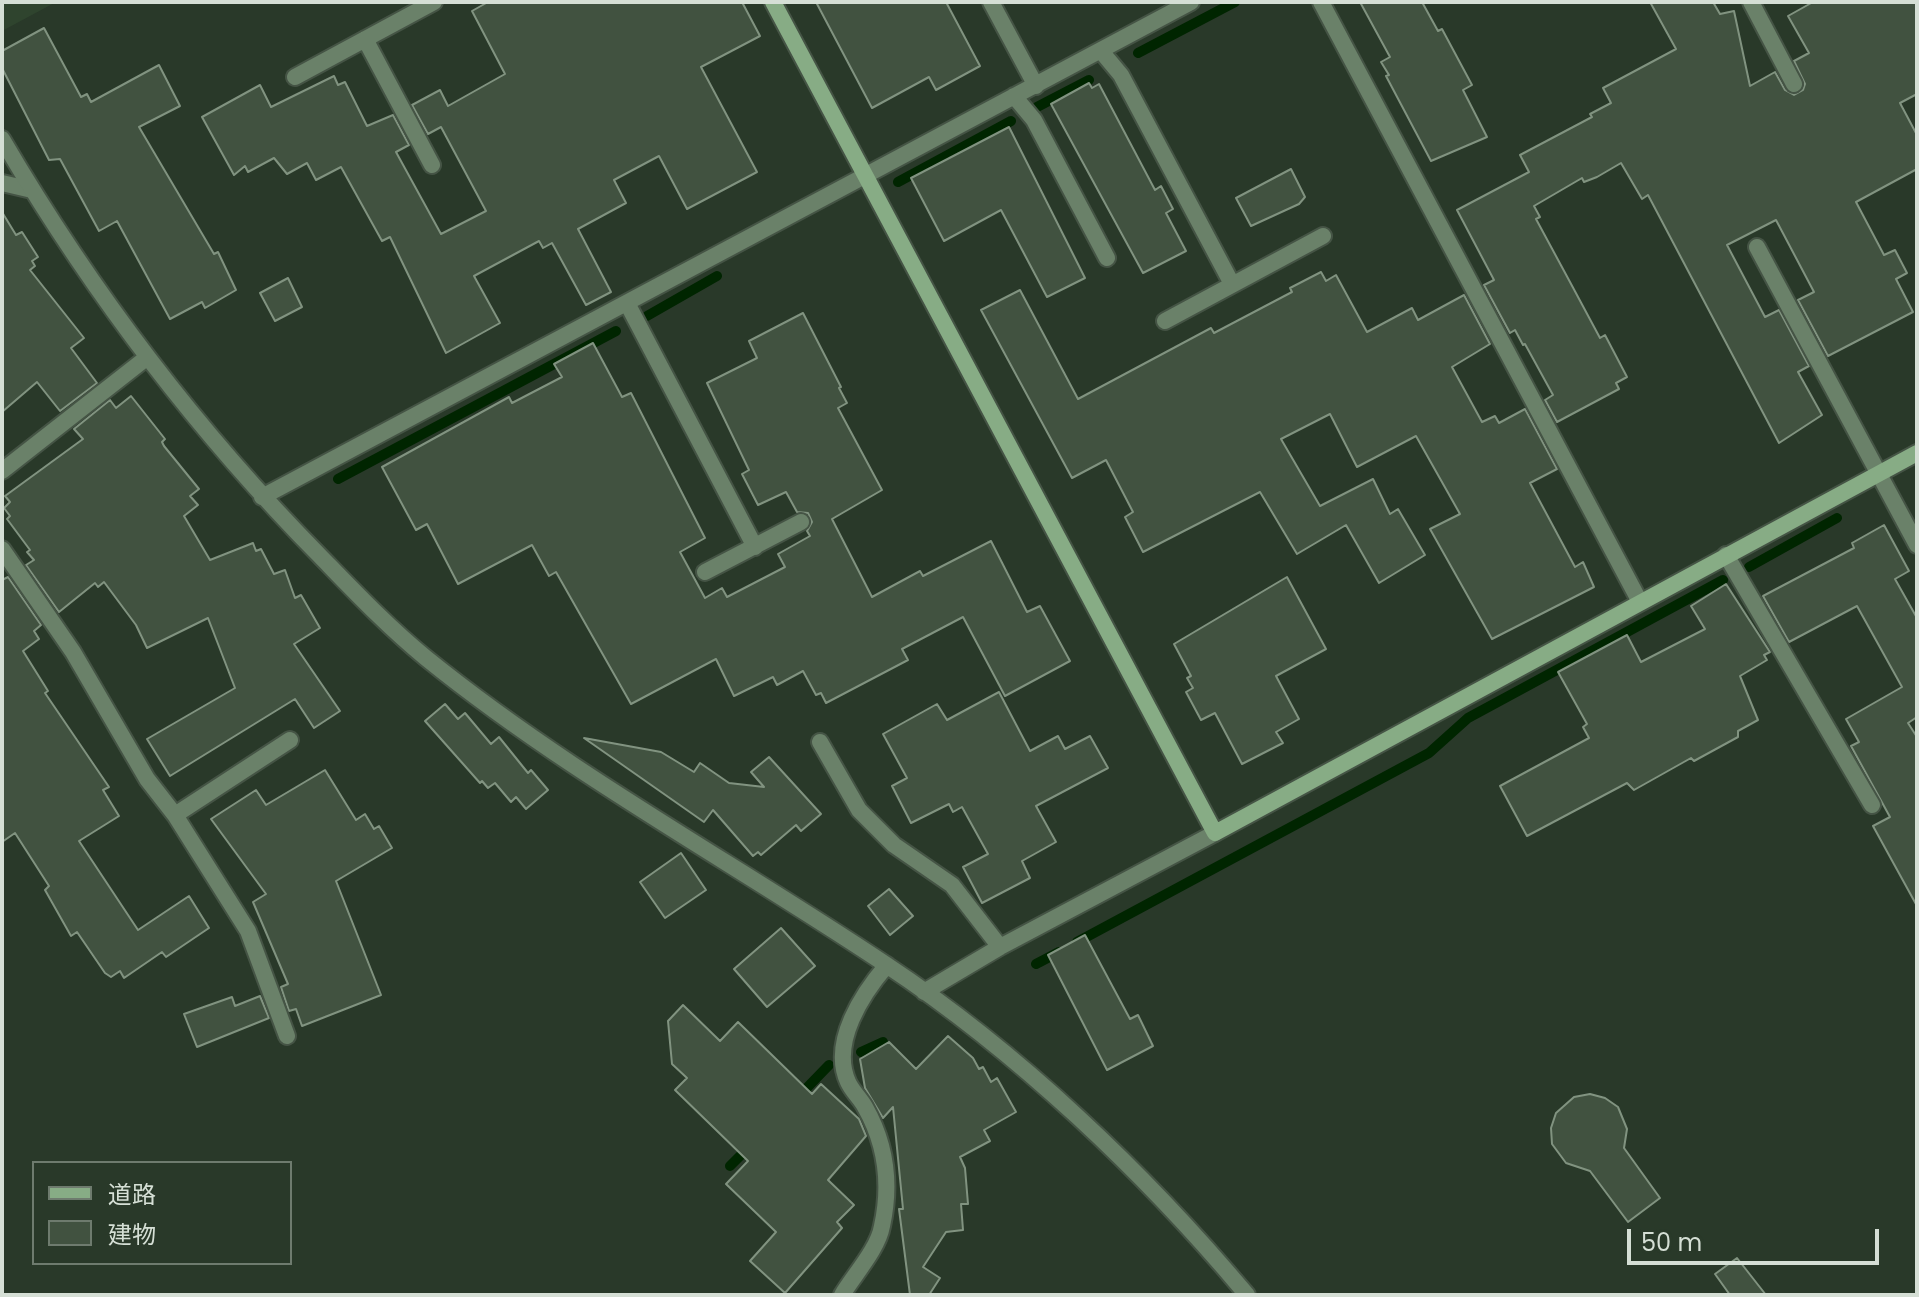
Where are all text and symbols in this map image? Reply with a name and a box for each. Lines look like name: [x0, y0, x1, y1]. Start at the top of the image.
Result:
legend: [32, 1161, 292, 1265]
text: 道路: [108, 1178, 156, 1211]
scale bar: [1631, 1213, 1883, 1263]
text: 建物: [108, 1218, 156, 1251]
text: 50 m: [1641, 1226, 1702, 1259]

